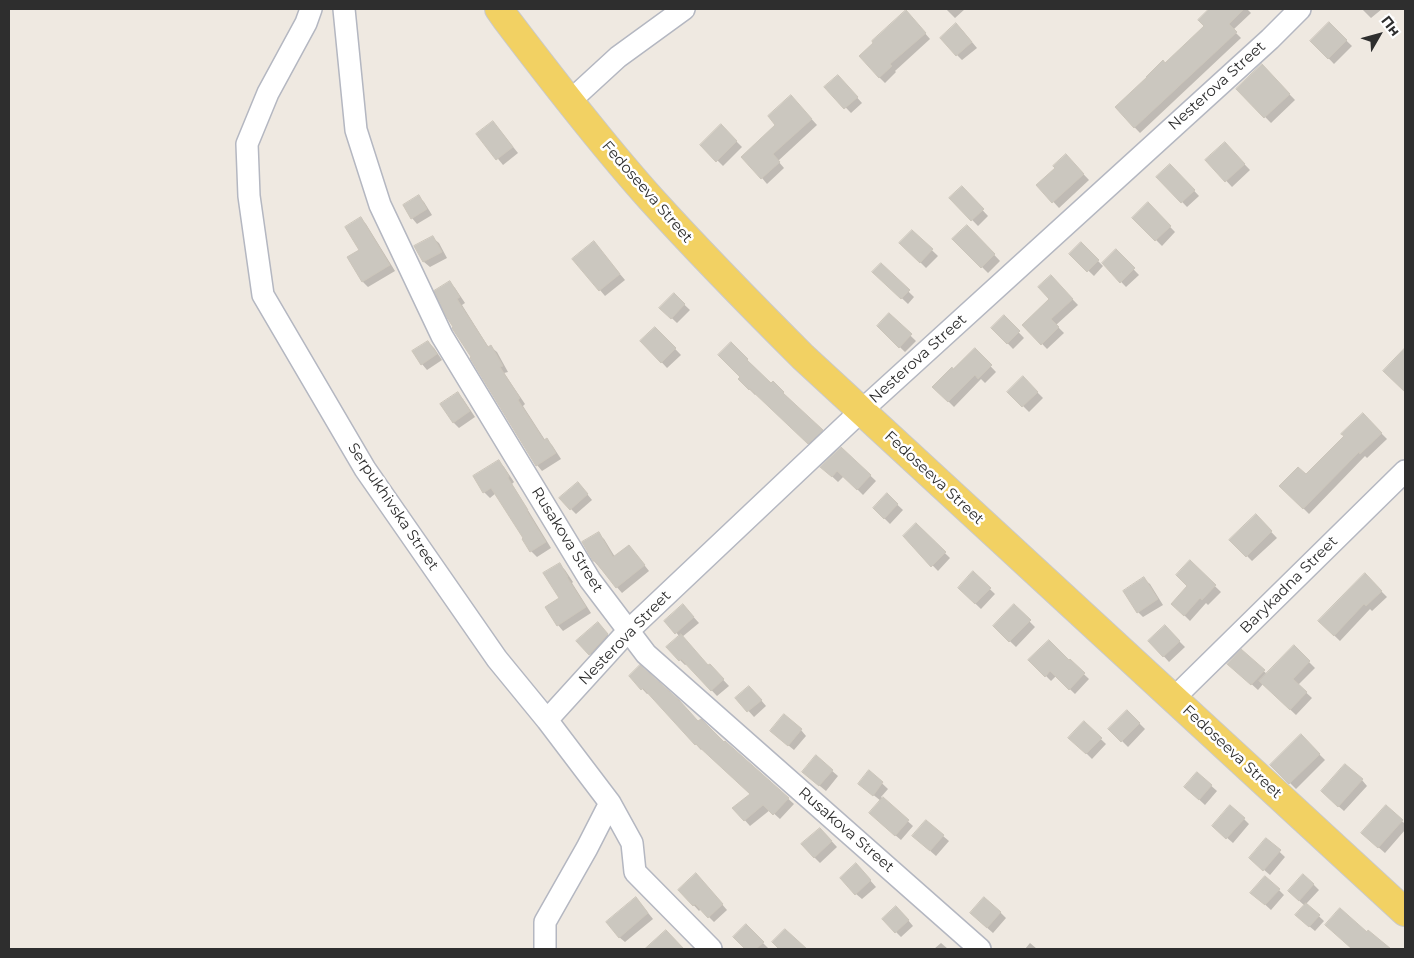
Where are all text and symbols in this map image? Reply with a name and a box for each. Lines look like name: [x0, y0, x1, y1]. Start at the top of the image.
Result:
north arrow: [1354, 10, 1404, 60]
text: Пн: [1377, 12, 1404, 40]
street label: Nesterova Street: [1165, 38, 1269, 134]
street label: Fedoseeva Street: [598, 137, 696, 247]
street label: Nesterova Street: [866, 311, 970, 407]
street label: Fedoseeva Street: [881, 427, 987, 529]
street label: Serpukhivska Street: [344, 440, 442, 574]
street label: Rusakova Street: [527, 484, 607, 596]
street label: Barykadna Street: [1237, 533, 1341, 637]
street label: Nesterova Street: [575, 587, 675, 689]
street label: Fedoseeva Street: [1179, 701, 1285, 803]
street label: Rusakova Street: [794, 784, 898, 876]

